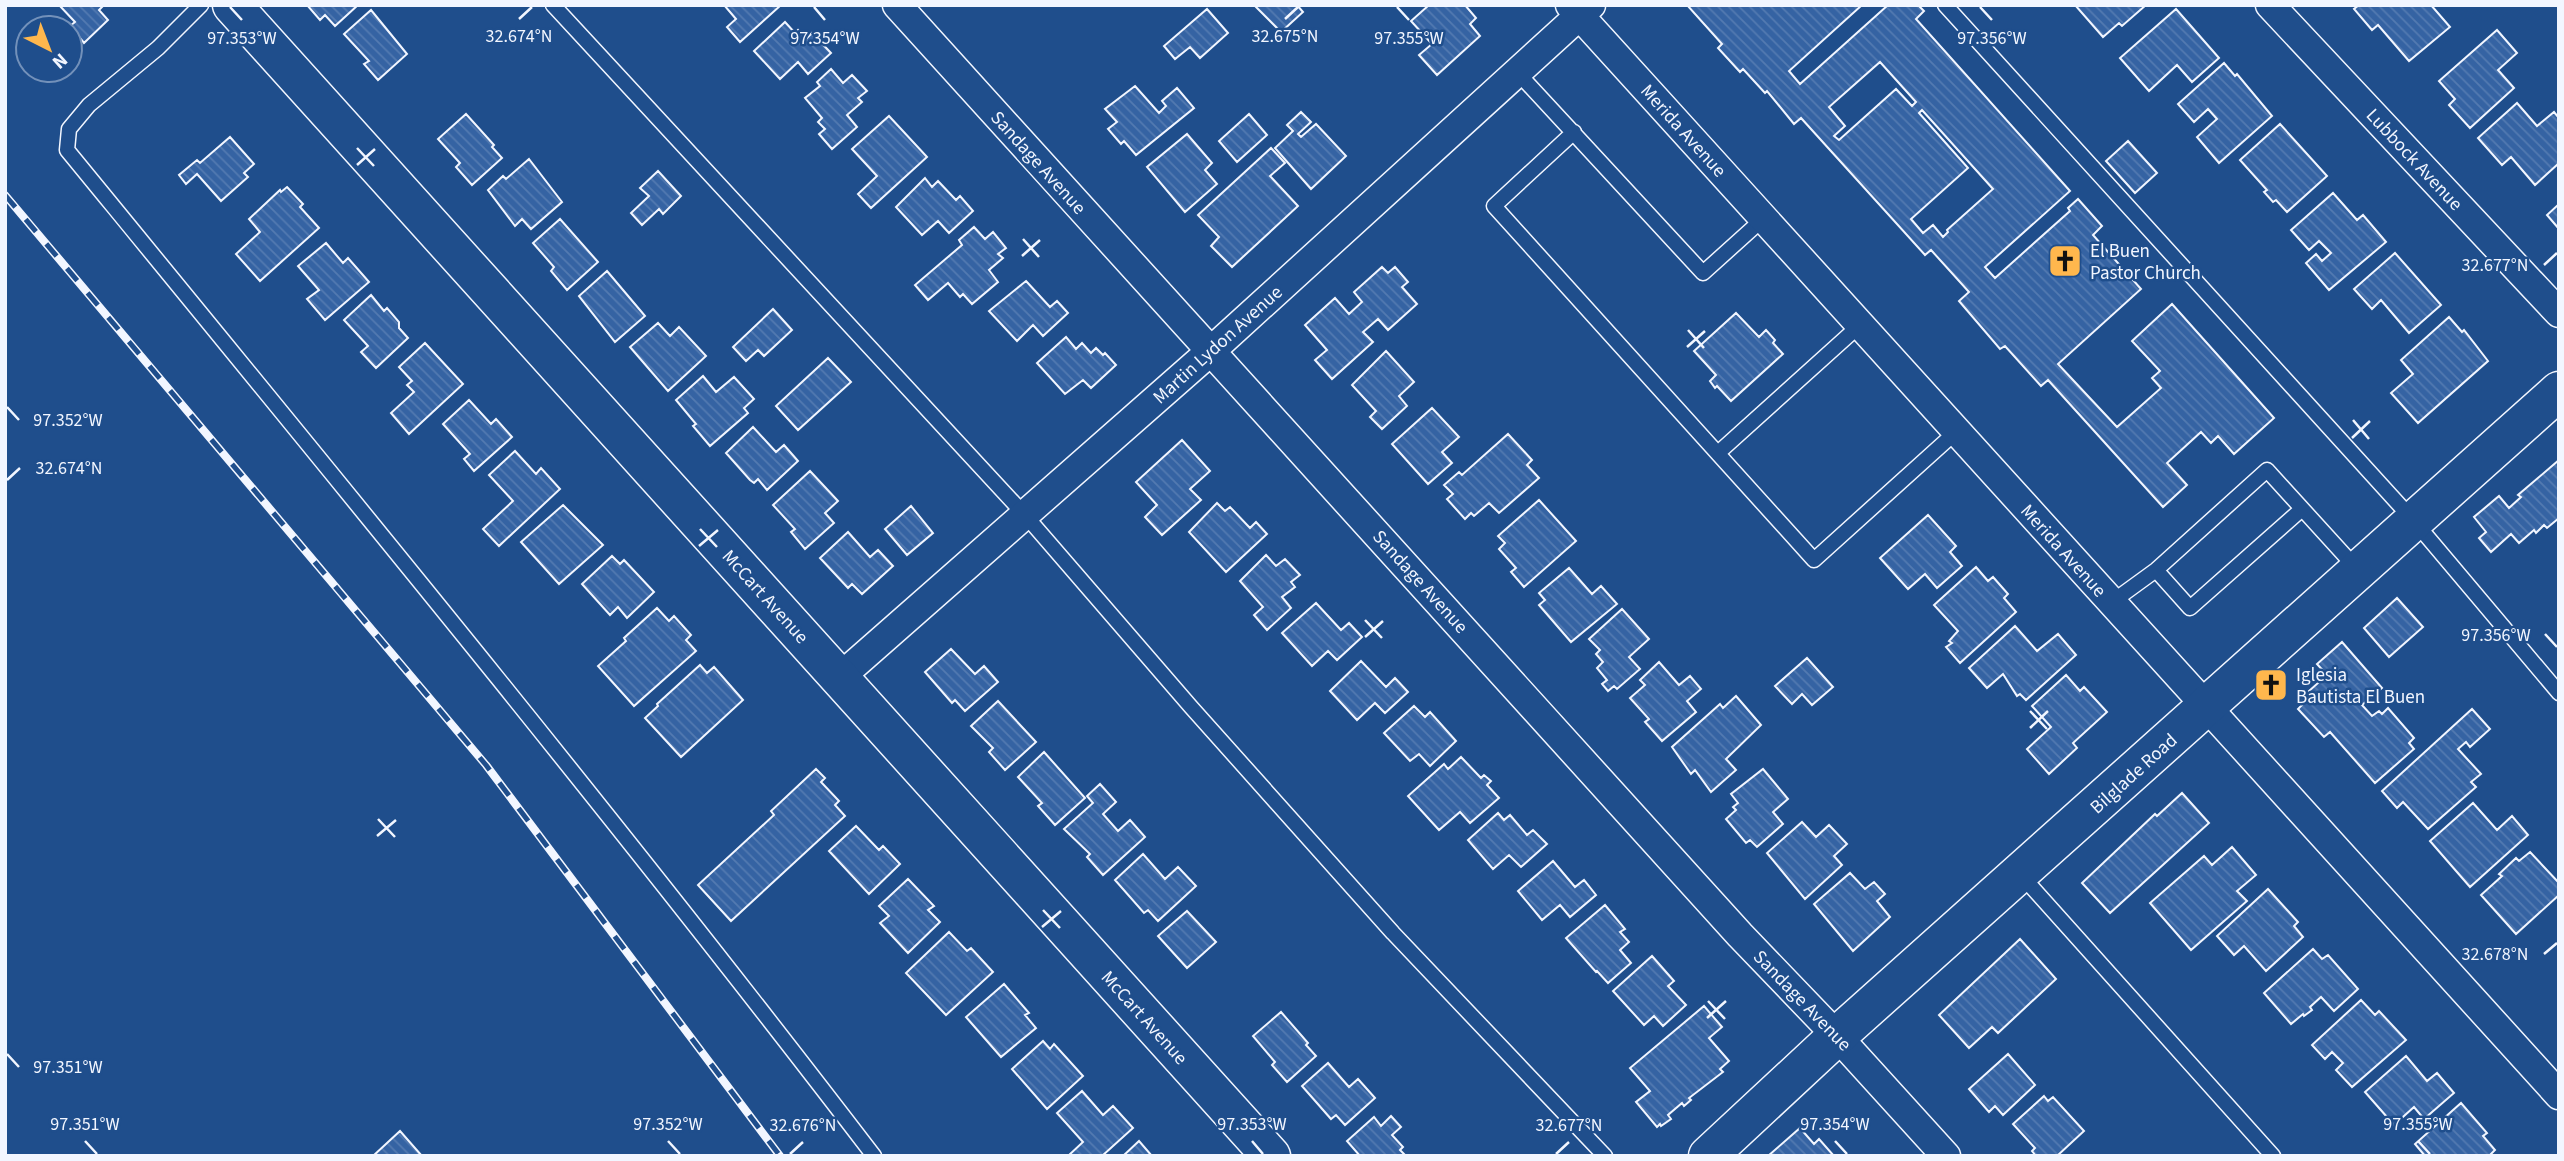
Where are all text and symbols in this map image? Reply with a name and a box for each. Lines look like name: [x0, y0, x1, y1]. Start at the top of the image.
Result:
north arrow: [14, 14, 84, 84]
text: 32.674°N: [486, 24, 552, 49]
text: 32.675°N: [1252, 24, 1318, 49]
text: 97.353°W: [207, 26, 277, 51]
text: 97.354°W: [790, 26, 860, 51]
text: 97.355°W: [1374, 26, 1444, 51]
text: 97.356°W: [1957, 26, 2027, 51]
text: N: [46, 46, 73, 75]
street label: Merida Avenue: [1634, 79, 1732, 184]
street label: Lubbock Avenue: [2359, 103, 2468, 217]
street label: Sandage Avenue: [984, 105, 1092, 221]
place label: El Buen Pastor Church: [2090, 238, 2201, 287]
church icon: El Buen Pastor Church: [2046, 242, 2084, 280]
text: 32.677°N: [2462, 253, 2528, 278]
street label: Martin Lydon Avenue: [1147, 279, 1289, 411]
text: 97.352°W: [33, 408, 103, 433]
text: 32.674°N: [36, 456, 102, 481]
street label: Merida Avenue: [2014, 499, 2112, 604]
street label: Sandage Avenue: [1366, 524, 1474, 640]
street label: McCart Avenue: [715, 544, 814, 650]
text: 97.356°W: [2461, 623, 2531, 648]
place label: Iglesia Bautista El Buen: [2296, 662, 2425, 711]
church icon: Iglesia Bautista El Buen: [2252, 666, 2290, 704]
street label: Bilglade Road: [2084, 728, 2184, 821]
text: 32.678°N: [2462, 942, 2528, 967]
street label: Sandage Avenue: [1747, 944, 1857, 1058]
street label: McCart Avenue: [1094, 965, 1193, 1071]
text: 97.351°W: [33, 1055, 103, 1080]
text: 97.351°W: [50, 1112, 120, 1137]
text: 97.352°W: [633, 1112, 703, 1137]
text: 97.353°W: [1217, 1112, 1287, 1137]
text: 97.354°W: [1800, 1112, 1870, 1137]
text: 97.355°W: [2383, 1112, 2453, 1137]
text: 32.676°N: [770, 1113, 836, 1138]
text: 32.677°N: [1536, 1113, 1602, 1138]

